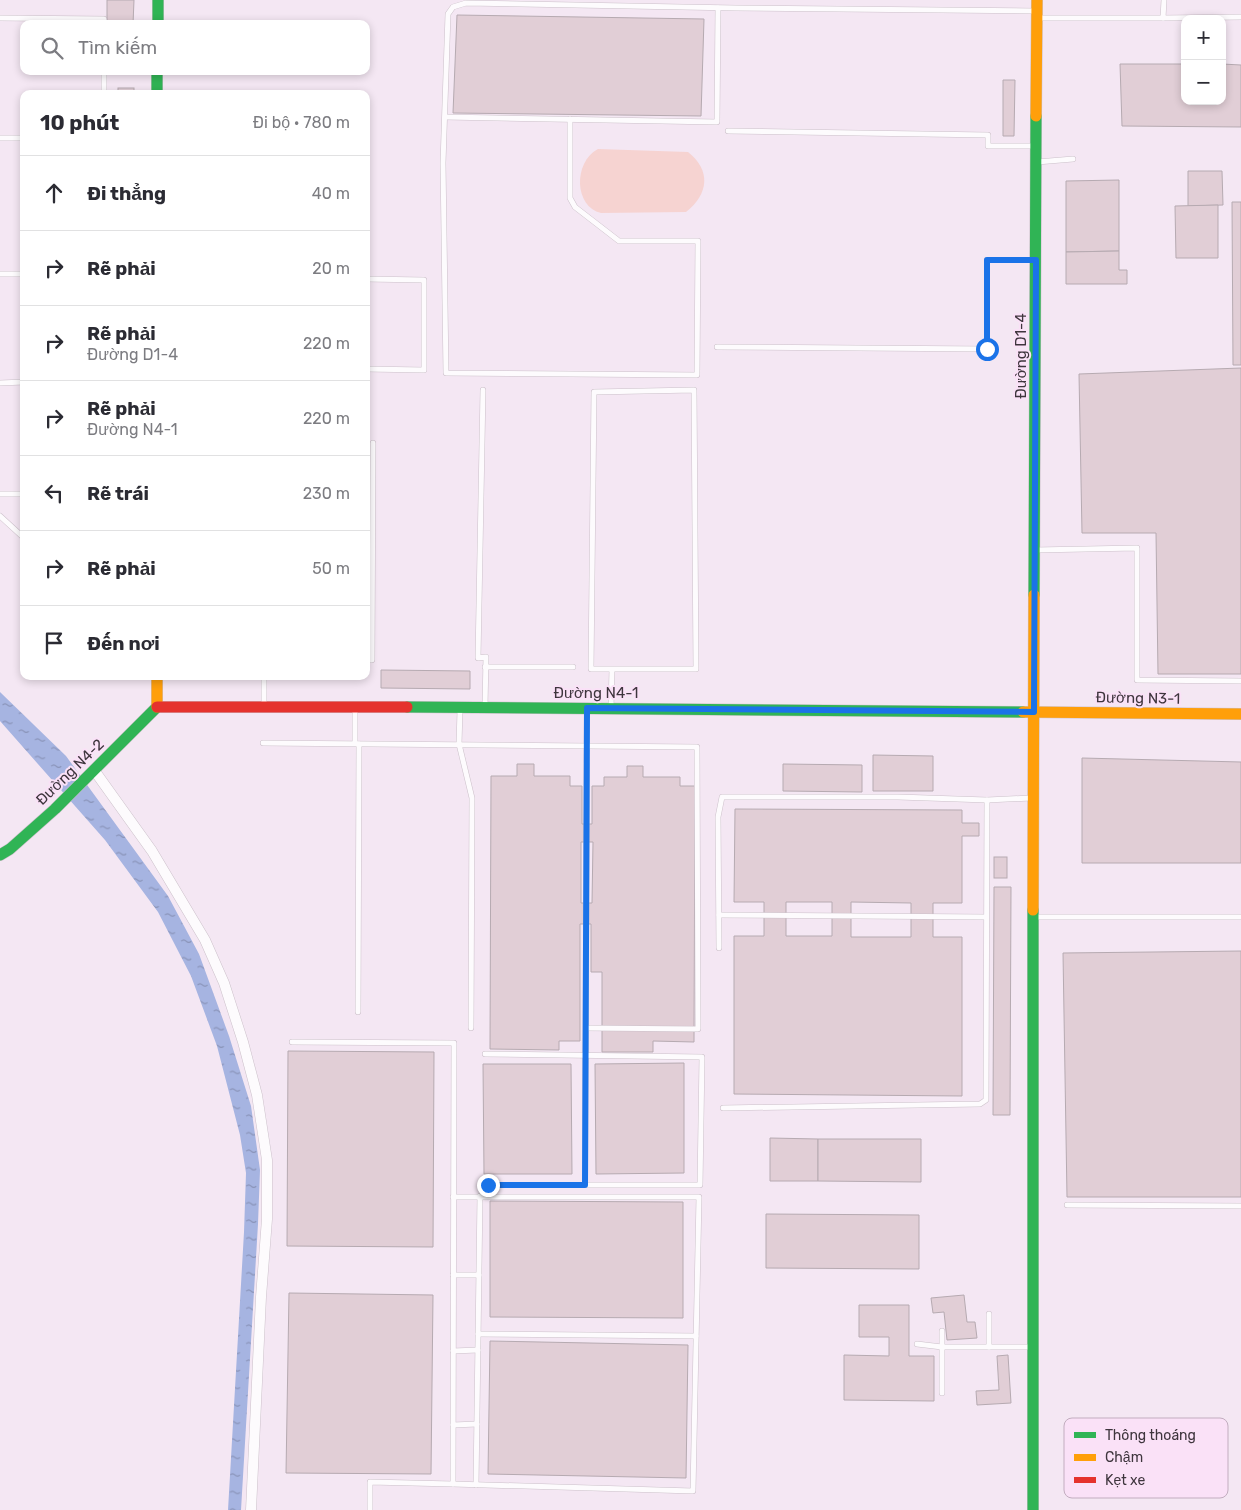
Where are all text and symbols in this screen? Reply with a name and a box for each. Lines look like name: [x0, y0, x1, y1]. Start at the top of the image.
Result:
map controls: [1181, 15, 1226, 105]
button: +: [1181, 15, 1226, 60]
search box: [20, 20, 370, 75]
icon: search: [38, 34, 66, 62]
text: Tìm kiếm: [78, 36, 157, 59]
button: −: [1181, 60, 1226, 105]
text: 10 phút: [40, 110, 119, 135]
text: Đi bộ · 780 m: [253, 113, 350, 132]
icon: ahead: [40, 179, 68, 207]
text: Đi thẳng: [87, 182, 166, 205]
text: 40 m: [312, 184, 350, 203]
icon: right: [40, 254, 68, 282]
text: Rẽ phải: [87, 257, 156, 280]
text: 20 m: [312, 259, 350, 278]
street label: Đường D1-4: [1012, 313, 1030, 399]
text: Rẽ phải: [87, 322, 156, 345]
icon: right: [40, 329, 68, 357]
text: 220 m: [303, 334, 350, 353]
route start: [976, 338, 999, 361]
text: Đường D1-4: [87, 345, 178, 364]
text: Rẽ phải: [87, 397, 156, 420]
icon: right: [40, 404, 68, 432]
text: 220 m: [303, 409, 350, 428]
text: Đường N4-1: [87, 420, 178, 439]
icon: left: [40, 479, 68, 507]
text: Rẽ trái: [87, 482, 149, 505]
text: 230 m: [303, 484, 350, 503]
icon: right: [40, 554, 68, 582]
text: Rẽ phải: [87, 557, 156, 580]
text: 50 m: [312, 559, 350, 578]
icon: arrive: [40, 629, 68, 657]
text: Đến nơi: [87, 632, 160, 655]
street label: Đường N4-1: [554, 684, 638, 702]
street label: Đường N3-1: [1096, 688, 1180, 708]
street label: Đường N4-2: [32, 735, 108, 809]
route end: [477, 1174, 500, 1197]
legend: [1064, 1418, 1228, 1498]
text: Thông thoáng: [1105, 1427, 1196, 1444]
text: Chậm: [1105, 1449, 1143, 1466]
text: Kẹt xe: [1105, 1472, 1145, 1489]

